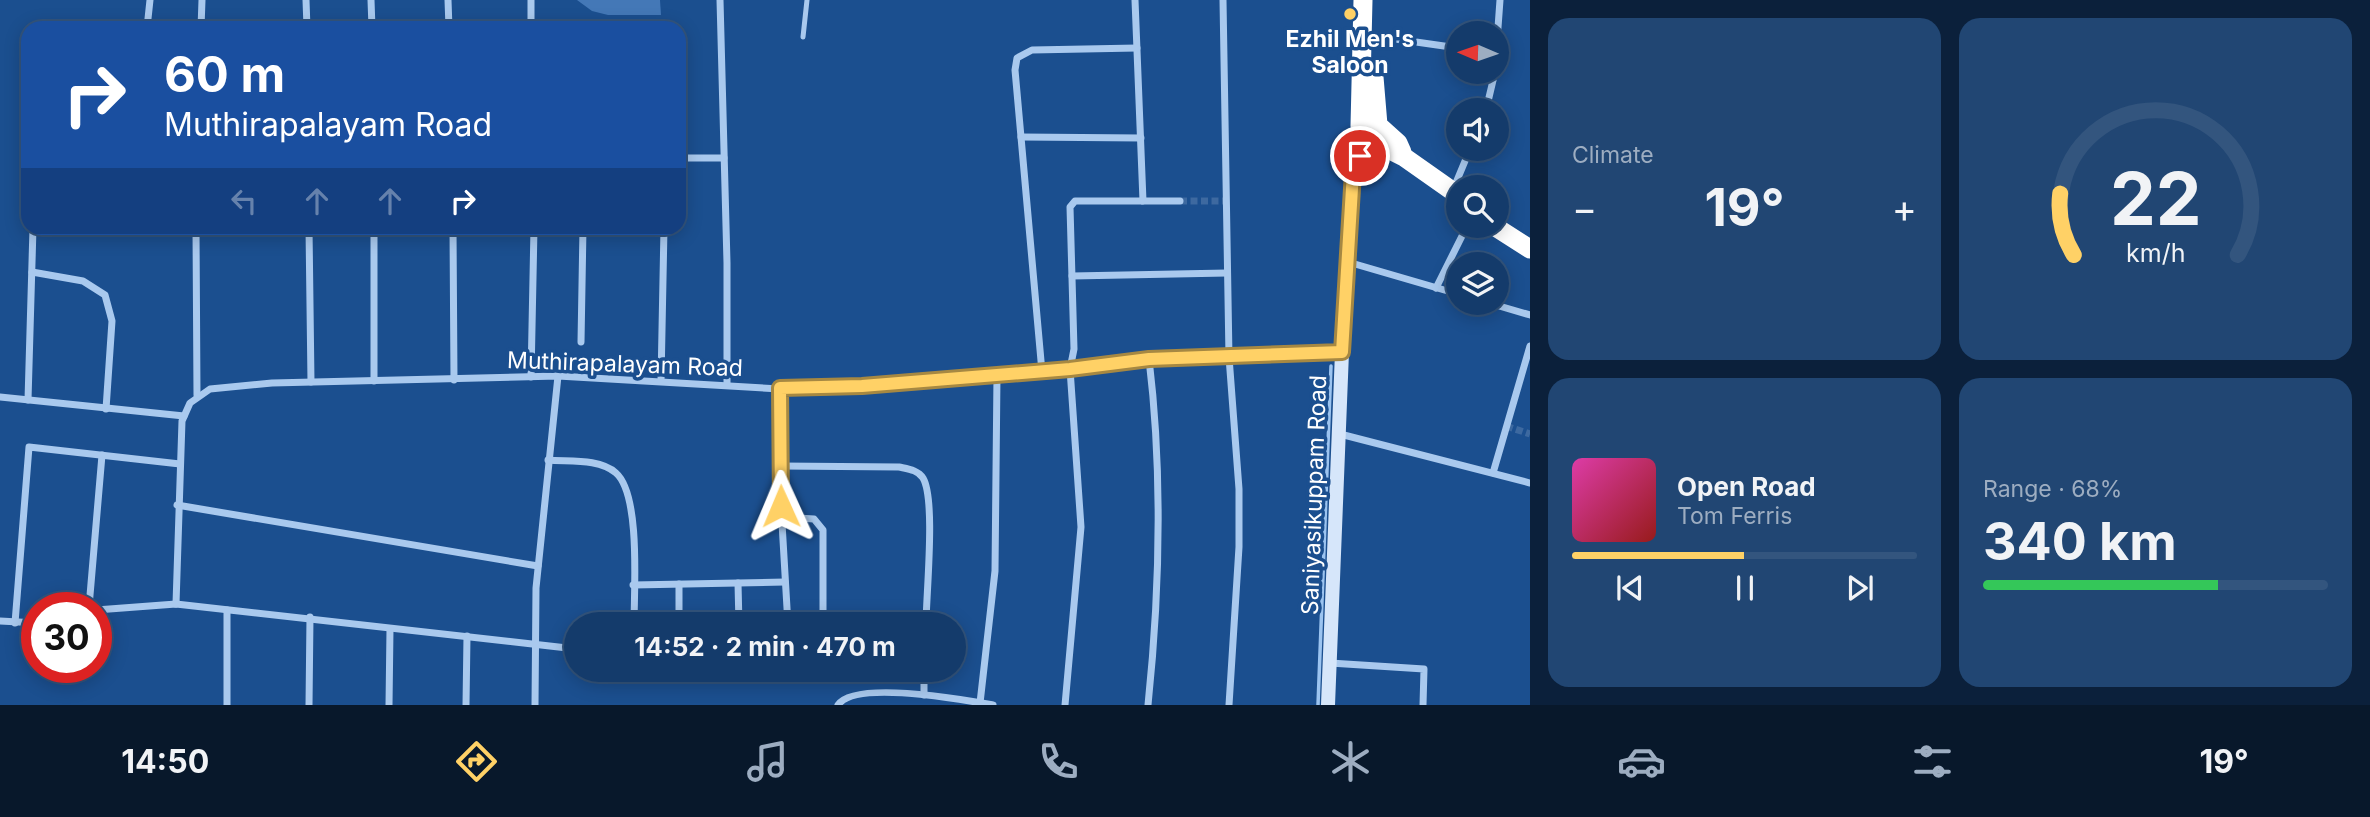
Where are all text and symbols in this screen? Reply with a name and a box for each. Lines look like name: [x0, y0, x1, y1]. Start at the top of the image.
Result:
marker: Ezhil Men's Saloon: [1342, 6, 1358, 22]
north arrow: [1446, 21, 1508, 84]
map controls: [1446, 21, 1509, 315]
place label: Ezhil Men's Saloon: [1286, 25, 1415, 79]
text: 60 m: [164, 45, 285, 104]
icon: right: [49, 49, 140, 140]
button: sound: [1446, 98, 1509, 161]
text: Muthirapalayam Road: [164, 105, 492, 144]
pin: [1330, 126, 1390, 186]
icon: arrive: [1341, 137, 1379, 175]
text: Climate: [1572, 141, 1654, 169]
text: 22: [2110, 154, 2201, 243]
button: search: [1446, 175, 1509, 238]
text: 19°: [1704, 176, 1785, 239]
icon: left: [225, 182, 263, 220]
icon: ahead: [298, 182, 336, 220]
icon: ahead: [371, 182, 409, 220]
icon: right: [444, 182, 482, 220]
text: −: [1572, 185, 1597, 231]
text: +: [1892, 185, 1917, 231]
text: km/h: [2126, 238, 2185, 268]
button: layers: [1446, 252, 1509, 315]
street label: Muthirapalayam Road: [507, 346, 743, 382]
street label: Saniyasikuppam Road: [1296, 375, 1332, 615]
position arrow: [744, 469, 818, 543]
text: Open Road: [1677, 471, 1816, 502]
text: Range · 68%: [1983, 475, 2122, 503]
text: Tom Ferris: [1677, 502, 1792, 530]
text: 340 km: [1983, 510, 2177, 573]
icon: previous: [1611, 569, 1649, 607]
icon: pause: [1726, 569, 1764, 607]
icon: next: [1841, 569, 1879, 607]
speed limit sign: 30: [21, 592, 112, 683]
text: 14:52 · 2 min · 470 m: [634, 631, 896, 662]
icon: directions: [452, 737, 501, 786]
icon: music: [743, 737, 792, 786]
icon: phone: [1034, 737, 1083, 786]
icon: climate: [1326, 737, 1375, 786]
icon: car: [1617, 737, 1666, 786]
icon: filters: [1908, 737, 1957, 786]
text: 14:50: [121, 742, 209, 781]
text: 19°: [2200, 742, 2249, 781]

